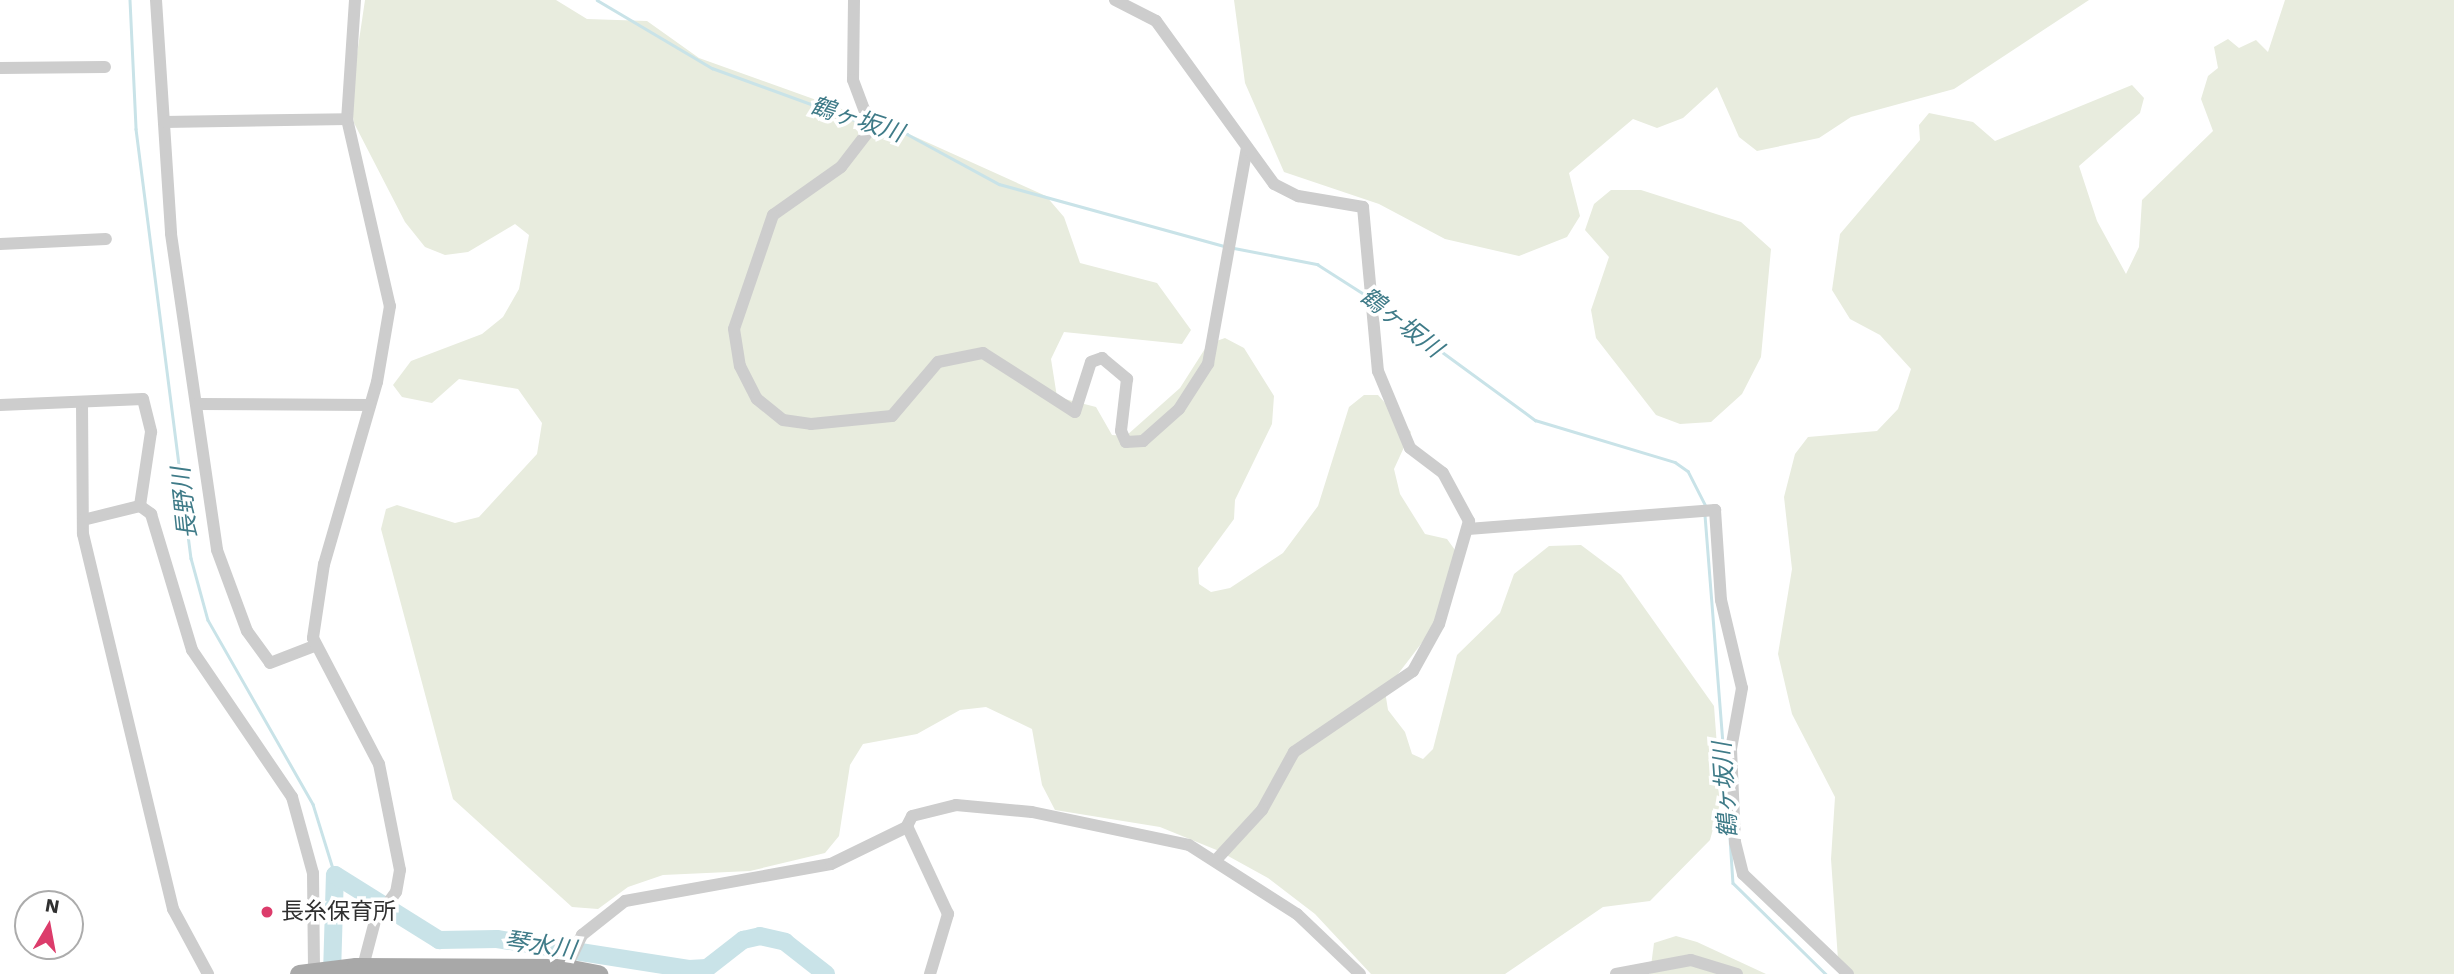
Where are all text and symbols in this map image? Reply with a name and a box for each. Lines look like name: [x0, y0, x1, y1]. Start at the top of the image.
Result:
water label: 鶴ヶ坂川: [807, 91, 907, 149]
water label: 鶴ヶ坂川: [1354, 282, 1448, 364]
water label: 長野川: [167, 466, 203, 540]
water label: 鶴ヶ坂川: [1708, 741, 1744, 839]
north arrow: [14, 890, 84, 960]
text: N: [43, 893, 61, 918]
place label: 長糸保育所: [281, 898, 396, 926]
marker: 長糸保育所: [259, 904, 275, 920]
water label: 琴水川: [502, 927, 578, 965]

